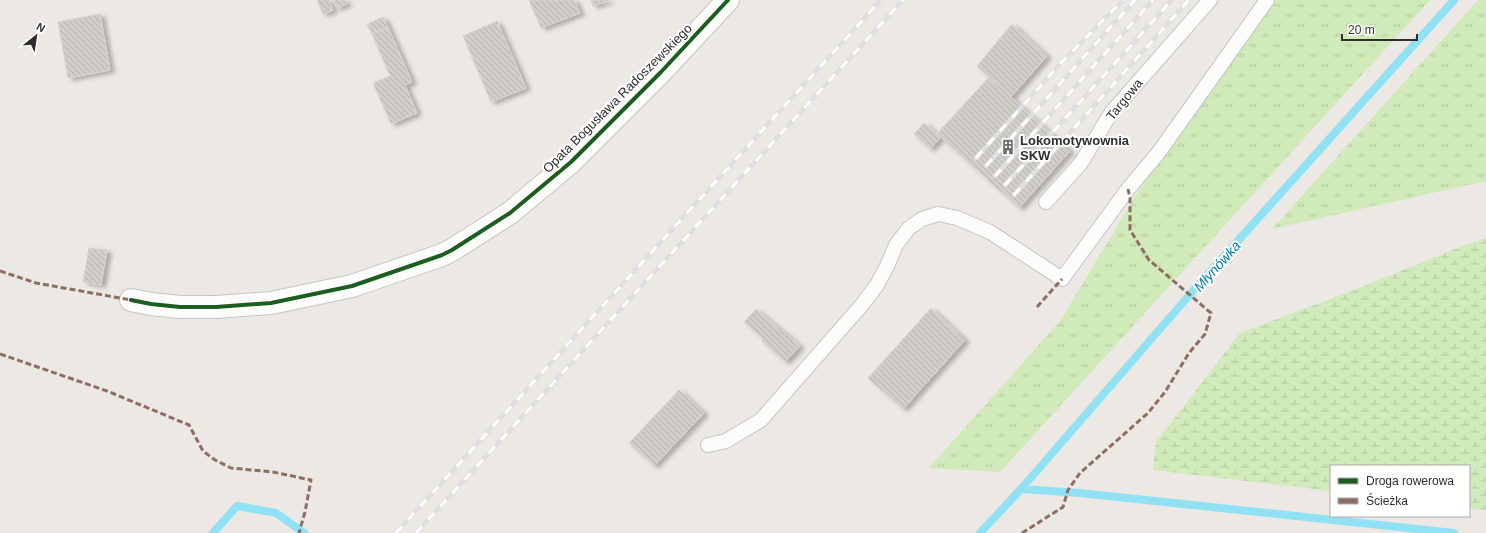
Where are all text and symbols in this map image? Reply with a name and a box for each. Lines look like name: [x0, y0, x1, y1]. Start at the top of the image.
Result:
north arrow: [16, 16, 56, 56]
scale bar: [1342, 16, 1417, 42]
text: N: [35, 20, 47, 35]
street label: Opata Bogusława Radoszewskiego: [540, 21, 695, 176]
text: 20 m: [1348, 23, 1375, 37]
street label: Targowa: [1103, 75, 1146, 123]
place label: Lokomotywownia SKW: [1020, 133, 1130, 163]
building icon: Lokomotywownia SKW: [999, 138, 1017, 156]
water label: Młynówka: [1190, 237, 1244, 294]
legend: [1330, 465, 1470, 517]
text: Droga rowerowa: [1366, 474, 1454, 488]
text: Ścieżka: [1366, 493, 1408, 508]

